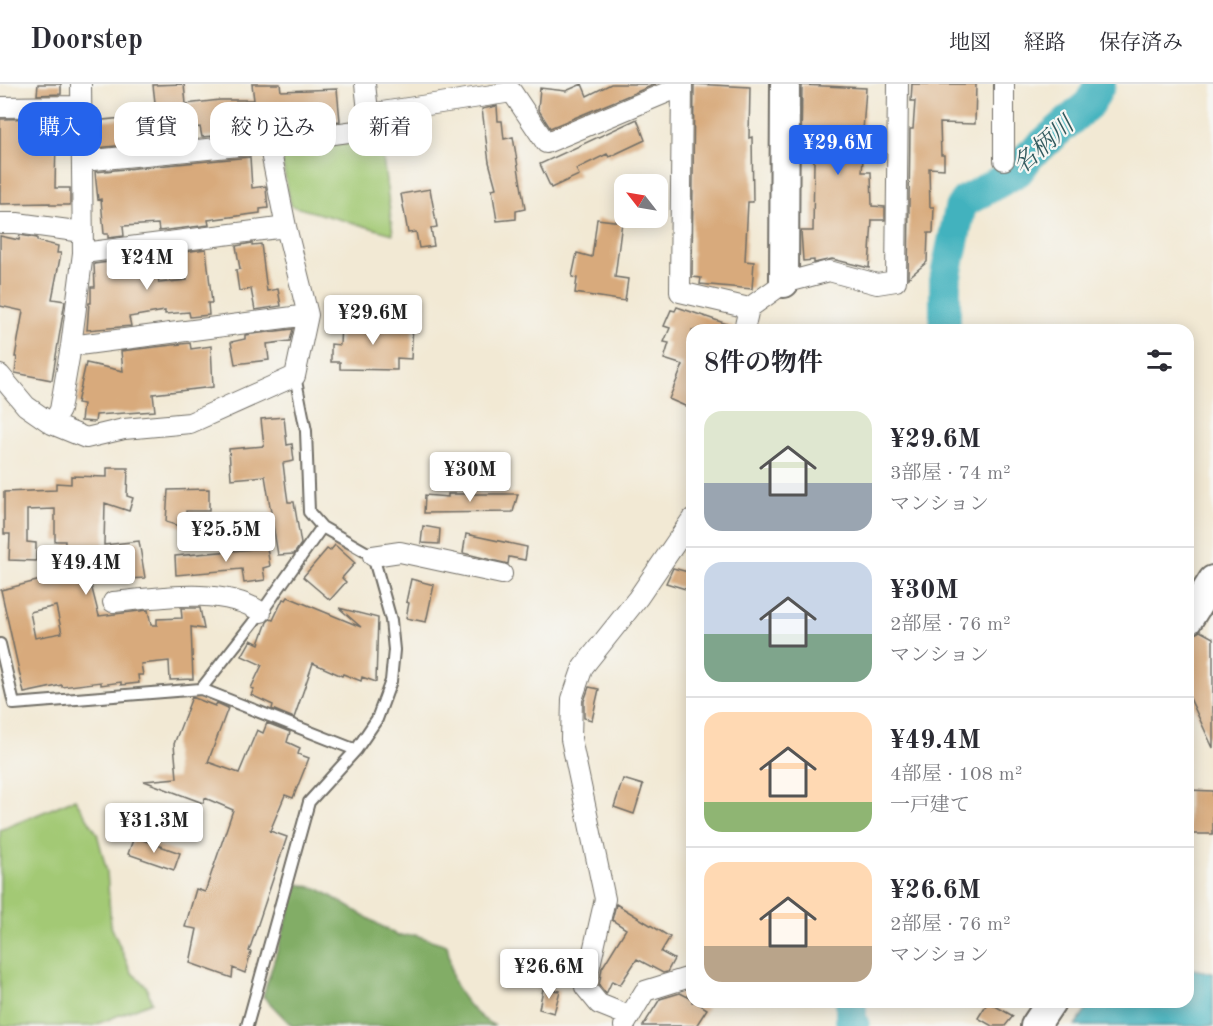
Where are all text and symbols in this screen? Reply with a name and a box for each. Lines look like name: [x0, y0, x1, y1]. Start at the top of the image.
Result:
text: Doorstep: [30, 27, 143, 55]
text: 地図: [949, 33, 991, 54]
text: 経路: [1024, 33, 1066, 54]
text: 保存済み: [1099, 33, 1183, 54]
chip: 購入: [18, 102, 102, 156]
chip: 賃貸: [114, 102, 198, 156]
chip: 絞り込み: [210, 102, 336, 156]
chip: 新着: [348, 102, 432, 156]
water label: 名柄川: [1008, 109, 1081, 179]
pin: ¥29.6M: [789, 125, 887, 176]
text: ¥29.6M: [803, 134, 873, 154]
north arrow: [614, 174, 668, 228]
map controls: [614, 174, 668, 228]
pin: ¥24M: [111, 240, 183, 291]
text: ¥24M: [121, 249, 173, 269]
pin: ¥29.6M: [324, 295, 422, 346]
text: ¥29.6M: [338, 304, 408, 324]
icon: filters: [1143, 344, 1176, 377]
text: 8件の物件: [704, 351, 823, 377]
text: ¥29.6M: [890, 427, 981, 453]
icon: home: [752, 435, 824, 507]
pin: ¥30M: [434, 452, 506, 503]
text: ¥30M: [444, 461, 496, 481]
text: 3部屋 · 74 m²: [890, 464, 1011, 484]
text: マンション: [890, 495, 989, 515]
pin: ¥25.5M: [177, 512, 275, 563]
text: ¥25.5M: [191, 521, 261, 541]
pin: ¥49.4M: [37, 545, 135, 596]
text: ¥49.4M: [51, 554, 121, 574]
text: ¥30M: [890, 578, 958, 604]
icon: home: [752, 586, 824, 658]
text: 2部屋 · 76 m²: [890, 615, 1011, 635]
text: マンション: [890, 646, 989, 666]
text: ¥49.4M: [890, 728, 981, 754]
icon: home: [752, 736, 824, 808]
text: 4部屋 · 108 m²: [890, 765, 1022, 785]
text: 一戸建て: [890, 796, 970, 816]
pin: ¥31.3M: [105, 803, 203, 854]
text: ¥31.3M: [119, 812, 189, 832]
text: ¥26.6M: [890, 878, 981, 904]
icon: home: [752, 886, 824, 958]
text: 2部屋 · 76 m²: [890, 915, 1011, 935]
text: マンション: [890, 946, 989, 966]
pin: ¥26.6M: [500, 949, 598, 1000]
text: ¥26.6M: [514, 958, 584, 978]

